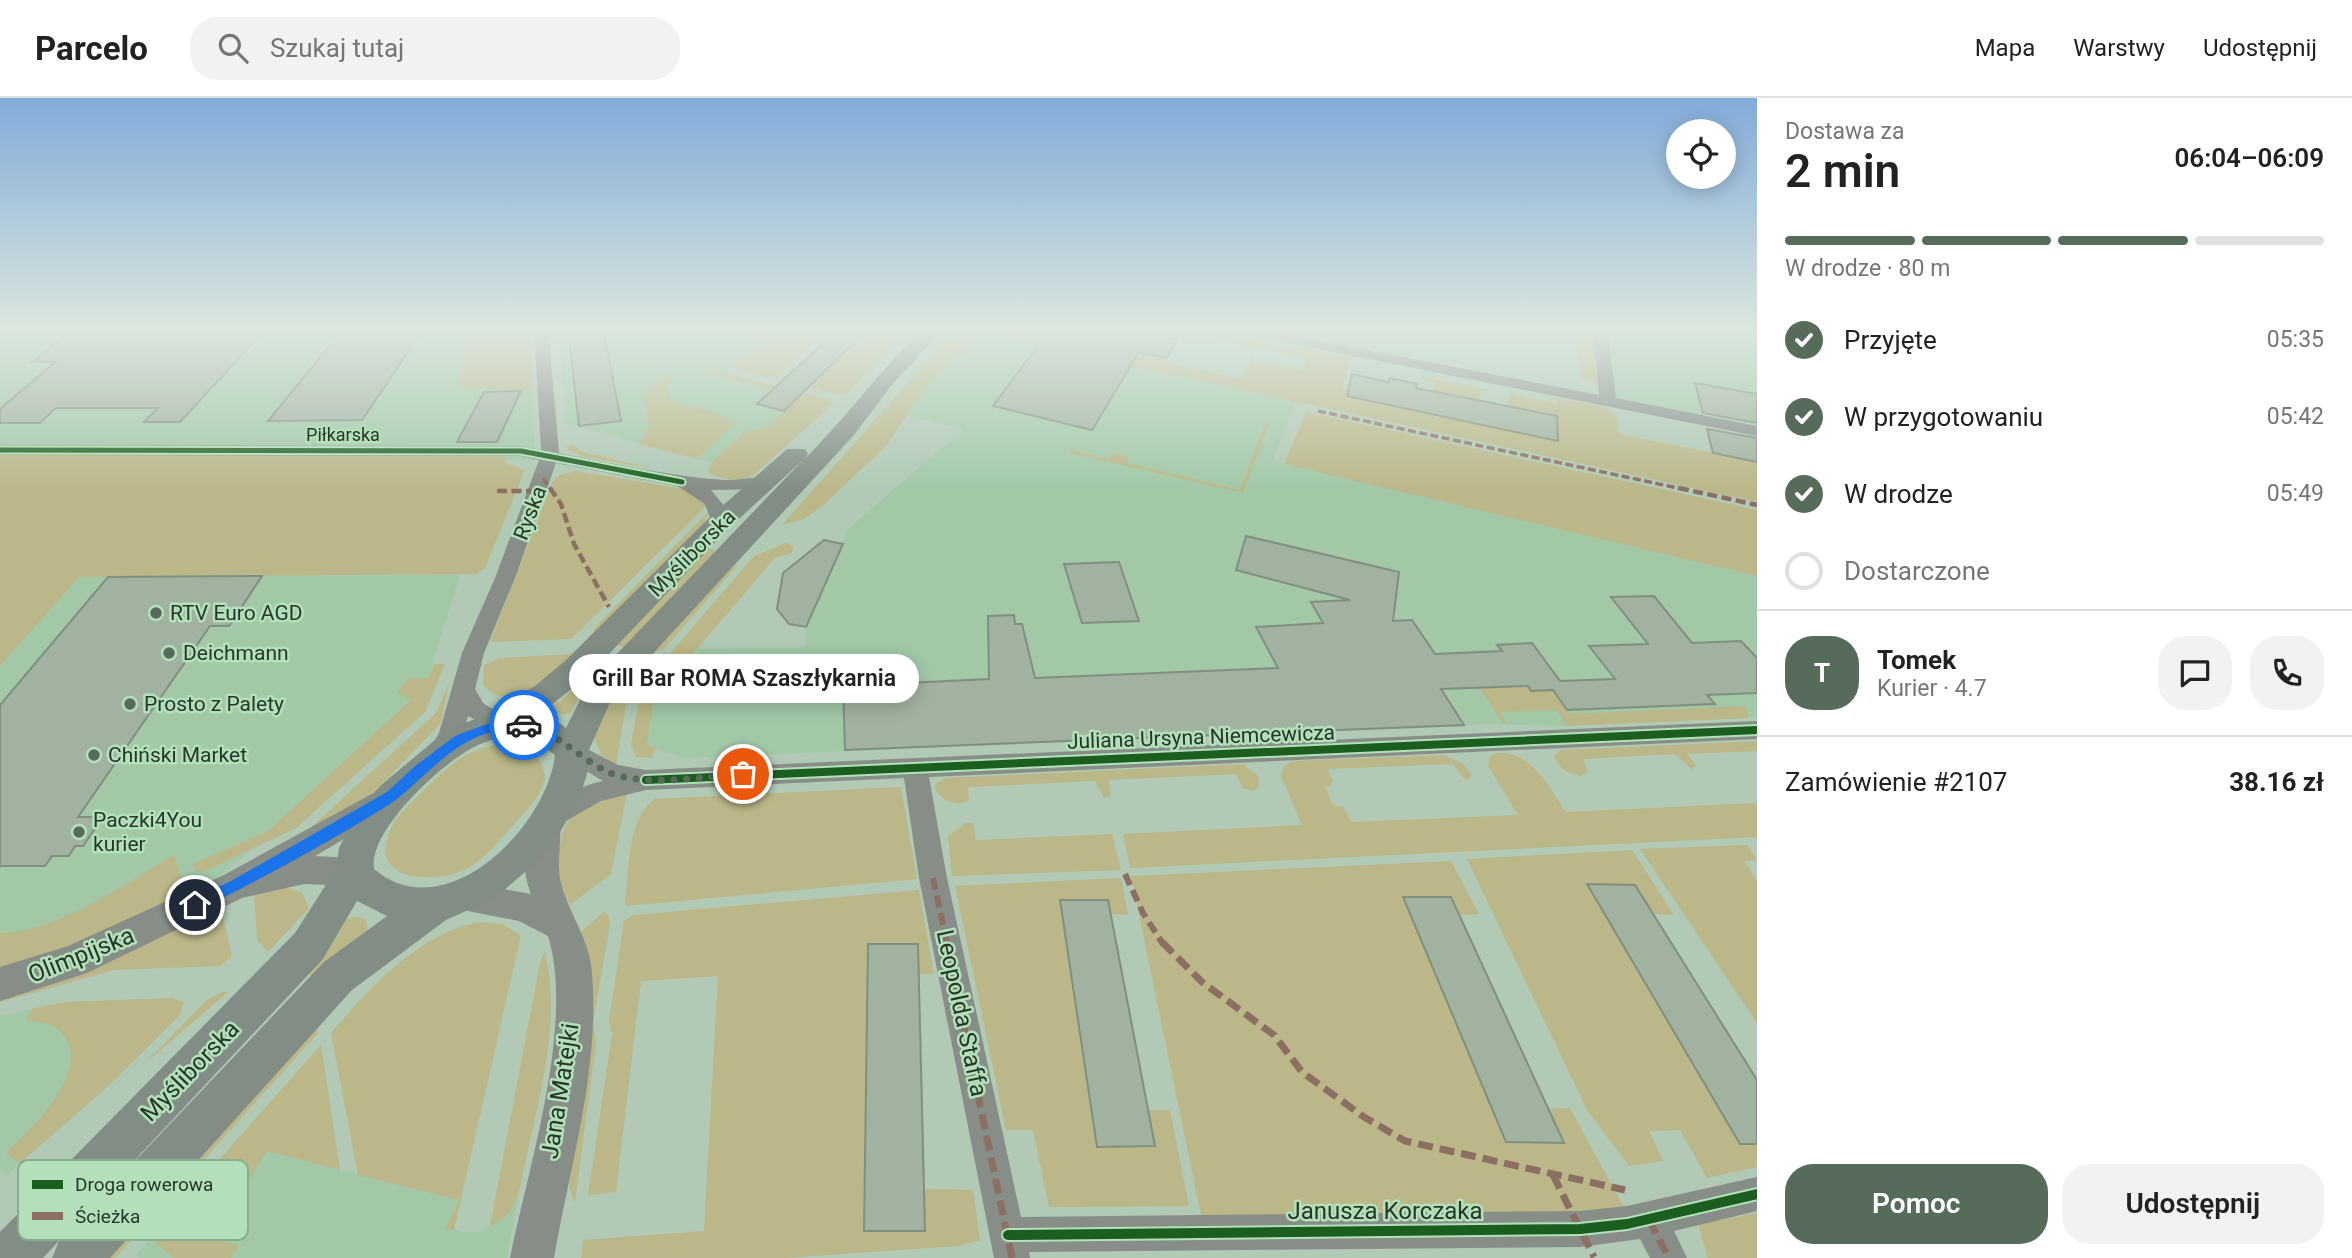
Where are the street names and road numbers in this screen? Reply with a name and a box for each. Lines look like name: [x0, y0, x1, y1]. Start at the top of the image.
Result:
street label: Piłkarska: [306, 424, 380, 445]
street label: Ryska: [509, 483, 551, 543]
street label: Myśliborska: [644, 505, 740, 601]
street label: Juliana Ursyna Niemcewicza: [1067, 720, 1335, 754]
street label: Olimpijska: [24, 921, 138, 989]
street label: Leopolda Staffa: [931, 927, 993, 1099]
street label: Myśliborska: [135, 1015, 245, 1127]
street label: Jana Matejki: [535, 1021, 585, 1161]
street label: Janusza Korczaka: [1287, 1197, 1483, 1225]

